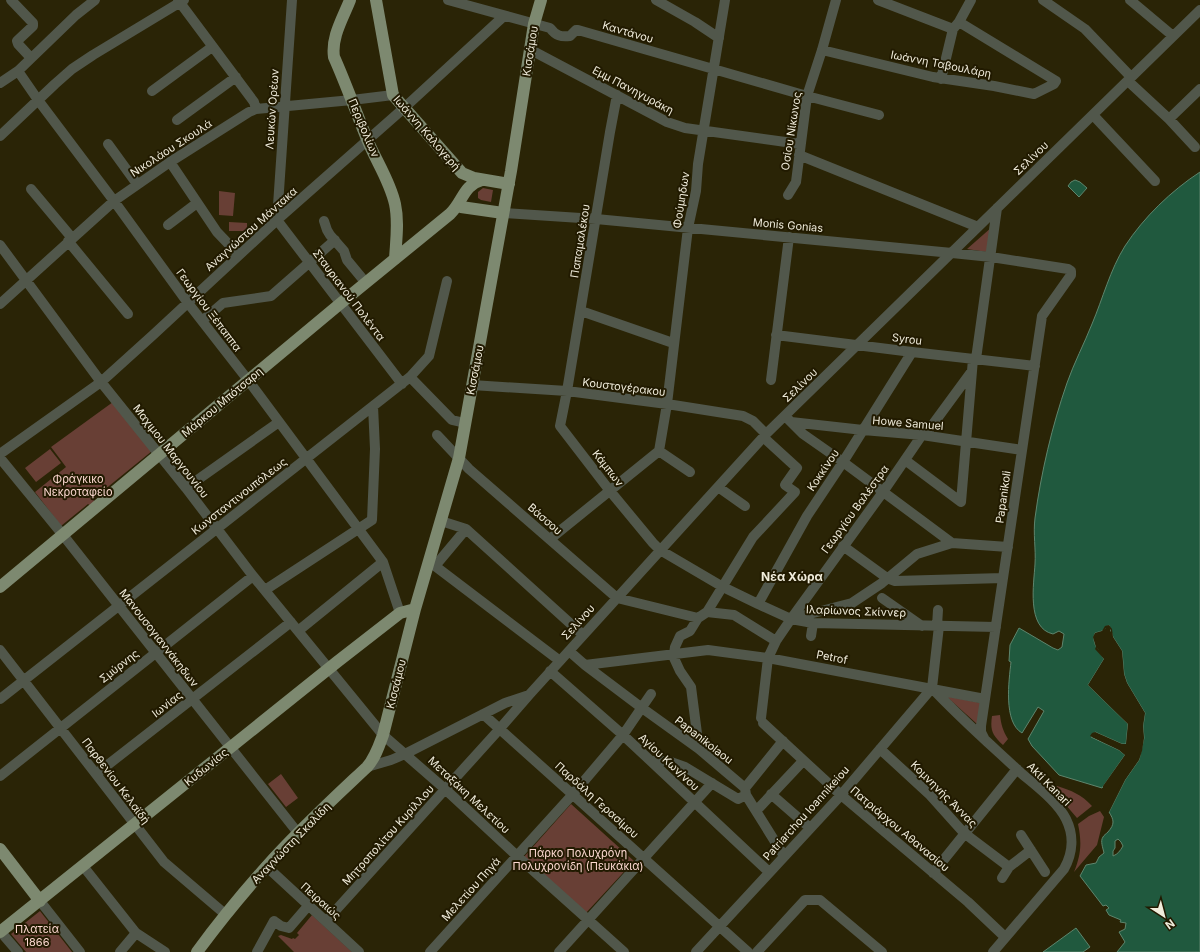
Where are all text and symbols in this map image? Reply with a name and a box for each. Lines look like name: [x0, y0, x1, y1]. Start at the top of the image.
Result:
street label: Καντάνου: [601, 18, 655, 46]
street label: Κισσάμου: [519, 25, 541, 77]
street label: Ιωάννη Ταβουλάρη: [889, 47, 993, 81]
street label: Εμμ Πανηγυράκη: [590, 63, 676, 117]
street label: Λευκών Ορέων: [262, 68, 282, 150]
street label: Οσίου Νίκωνος: [778, 91, 804, 171]
street label: Ιωάννη Καλογερή: [391, 93, 463, 173]
street label: Περιβολίων: [345, 97, 383, 160]
street label: Νικολάου Σκουλά: [127, 116, 215, 180]
street label: Σελίνου: [1011, 138, 1051, 178]
street label: Φούμηδων: [670, 170, 692, 229]
street label: Αναγνώστου Μάντακα: [202, 184, 300, 274]
street label: Παπαμαλέκου: [567, 203, 593, 279]
street label: Monis Gonias: [752, 215, 824, 235]
street label: Σταυριανού Πολέντα: [310, 246, 388, 344]
street label: Γεωργίου Ξέπαππα: [173, 266, 245, 354]
street label: Syrou: [891, 330, 923, 348]
street label: Κισσάμου: [463, 344, 487, 396]
street label: Μάρκου Μπότσαρη: [179, 364, 265, 440]
street label: Σελίνου: [780, 365, 820, 405]
street label: Κουστογέρακου: [582, 375, 666, 399]
street label: Μαχιμου Mαργουνίου: [130, 401, 212, 501]
street label: Howe Samuel: [872, 413, 944, 433]
street label: Κοκκίνου: [804, 446, 842, 494]
street label: Κάμπων: [589, 447, 627, 490]
street label: Κωνσταντινουπόλεως: [189, 454, 289, 538]
street label: Γεωργίου Βαλέστρα: [818, 462, 892, 556]
street label: Papanikoli: [992, 470, 1014, 524]
park label: Φράγκικο Νεκροταφείο: [43, 472, 113, 499]
street label: Βάσσου: [525, 500, 565, 538]
district label: Νέα Χώρα: [761, 569, 823, 584]
street label: Μανουσογιαννάκηδων: [116, 586, 202, 690]
street label: Σελίνου: [558, 601, 598, 643]
street label: Ιλαρίωνος Σκίννερ: [806, 602, 907, 620]
street label: Σμύρνης: [96, 646, 142, 686]
street label: Petrof: [815, 647, 849, 667]
street label: Κισσάμου: [383, 658, 409, 710]
street label: Ιωνίας: [149, 688, 185, 720]
street label: Papanikolaou: [672, 713, 736, 767]
street label: Αγίου Κων/νου: [636, 730, 702, 794]
street label: Παρθενίου Κελαϊδή: [79, 735, 153, 827]
street label: Κυδωνίας: [181, 745, 231, 789]
street label: Μεταξάκη Μελετίου: [425, 754, 513, 836]
street label: Κομνηνής Άννας: [908, 758, 980, 830]
street label: Παρδάλη Γερασίμου: [552, 759, 642, 841]
street label: Akti Kanari: [1024, 759, 1074, 809]
street label: Patriarchou Ioannikeiou: [760, 763, 852, 863]
street label: Μητροπολίτου Κυρίλλου: [339, 782, 437, 888]
street label: Πατριάρχου Αθανασίου: [848, 783, 952, 875]
street label: Αναγνώστη Σκαλίδη: [249, 799, 333, 887]
park label: Πάρκο Πολυχρόνη Πολυχρονίδη (Πευκάκια): [512, 846, 644, 873]
street label: Μελετίου Πηγά: [439, 854, 503, 924]
street label: Πειραιώς: [298, 879, 344, 923]
north arrow: [1144, 896, 1184, 936]
text: N: [1162, 916, 1177, 932]
park label: Πλατεία 1866: [15, 922, 59, 949]

